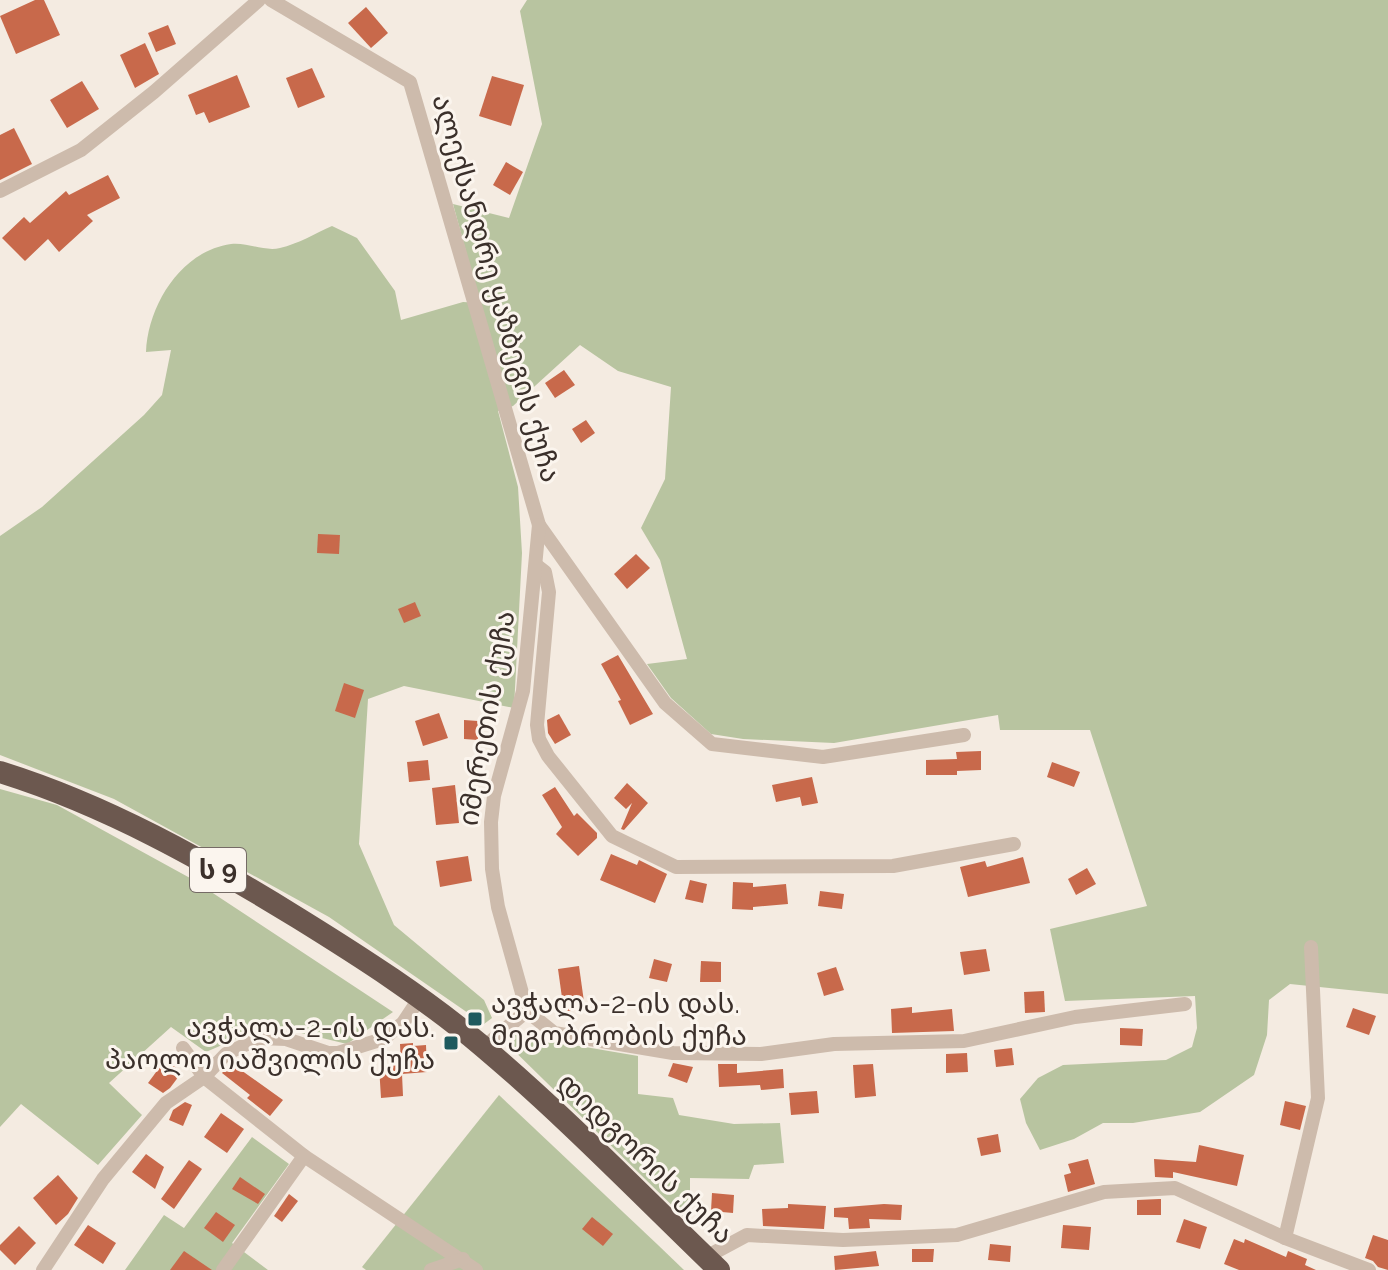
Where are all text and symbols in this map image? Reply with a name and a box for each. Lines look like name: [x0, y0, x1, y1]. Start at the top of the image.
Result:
street label: ალექსანდრე ყაზბეგის ქუჩა: [425, 90, 568, 486]
street label: იმერეთის ქუჩა: [451, 608, 522, 828]
road number: ს 9: [190, 848, 246, 892]
place label: ავჭალა-2-ის დას. მეგობრობის ქუჩა: [491, 987, 747, 1052]
marker: ავჭალა-2-ის დას. მეგობრობის ქუჩა: [466, 1010, 484, 1028]
place label: ავჭალა-2-ის დას. პაოლო იაშვილის ქუჩა: [105, 1011, 435, 1076]
marker: ავჭალა-2-ის დას. პაოლო იაშვილის ქუჩა: [442, 1034, 460, 1052]
street label: დიდგორის ქუჩა: [551, 1066, 740, 1251]

